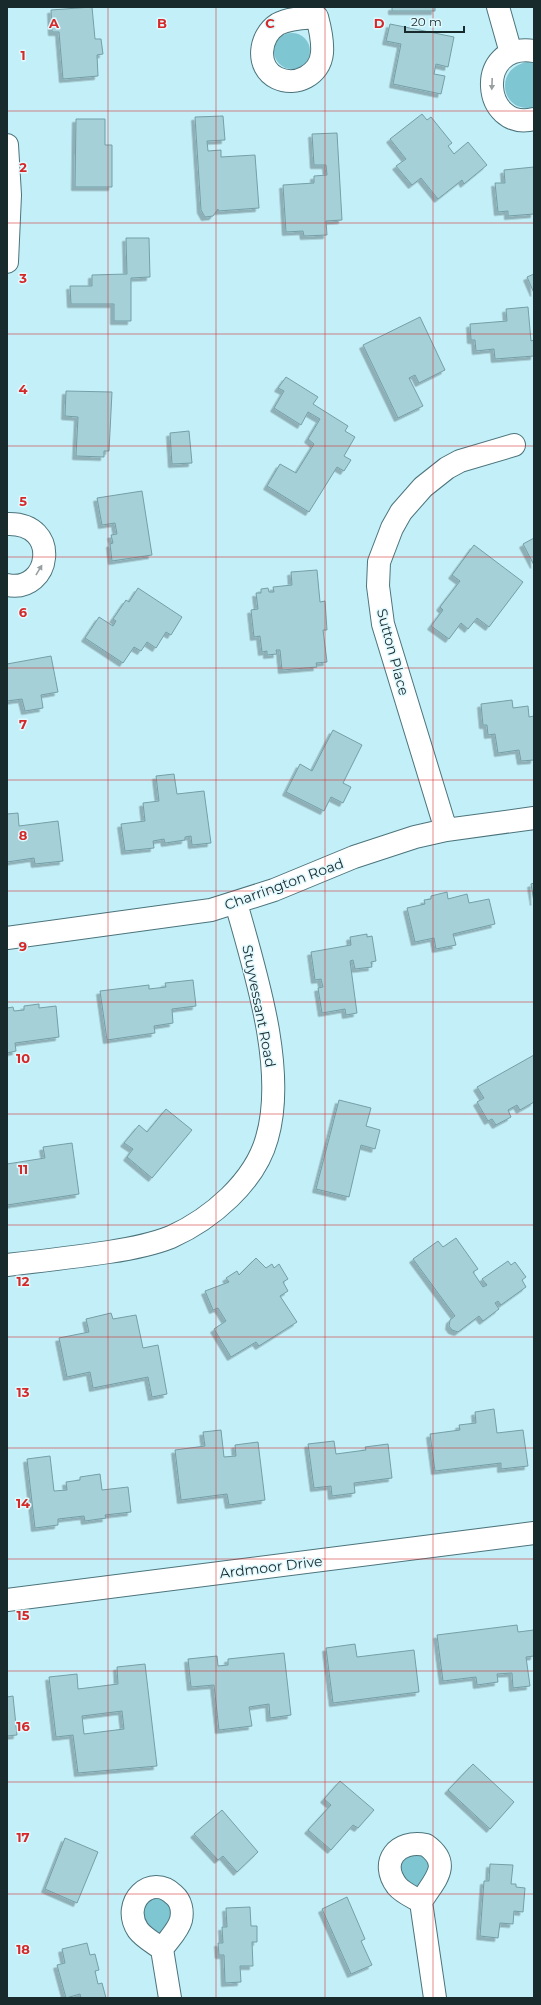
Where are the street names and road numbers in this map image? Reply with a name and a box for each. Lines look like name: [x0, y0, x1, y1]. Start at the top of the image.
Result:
street label: Sutton Place: [373, 607, 413, 697]
street label: Charrington Road: [222, 854, 346, 914]
street label: Stuyvessant Road: [238, 943, 280, 1069]
street label: Ardmoor Drive: [219, 1552, 323, 1582]

